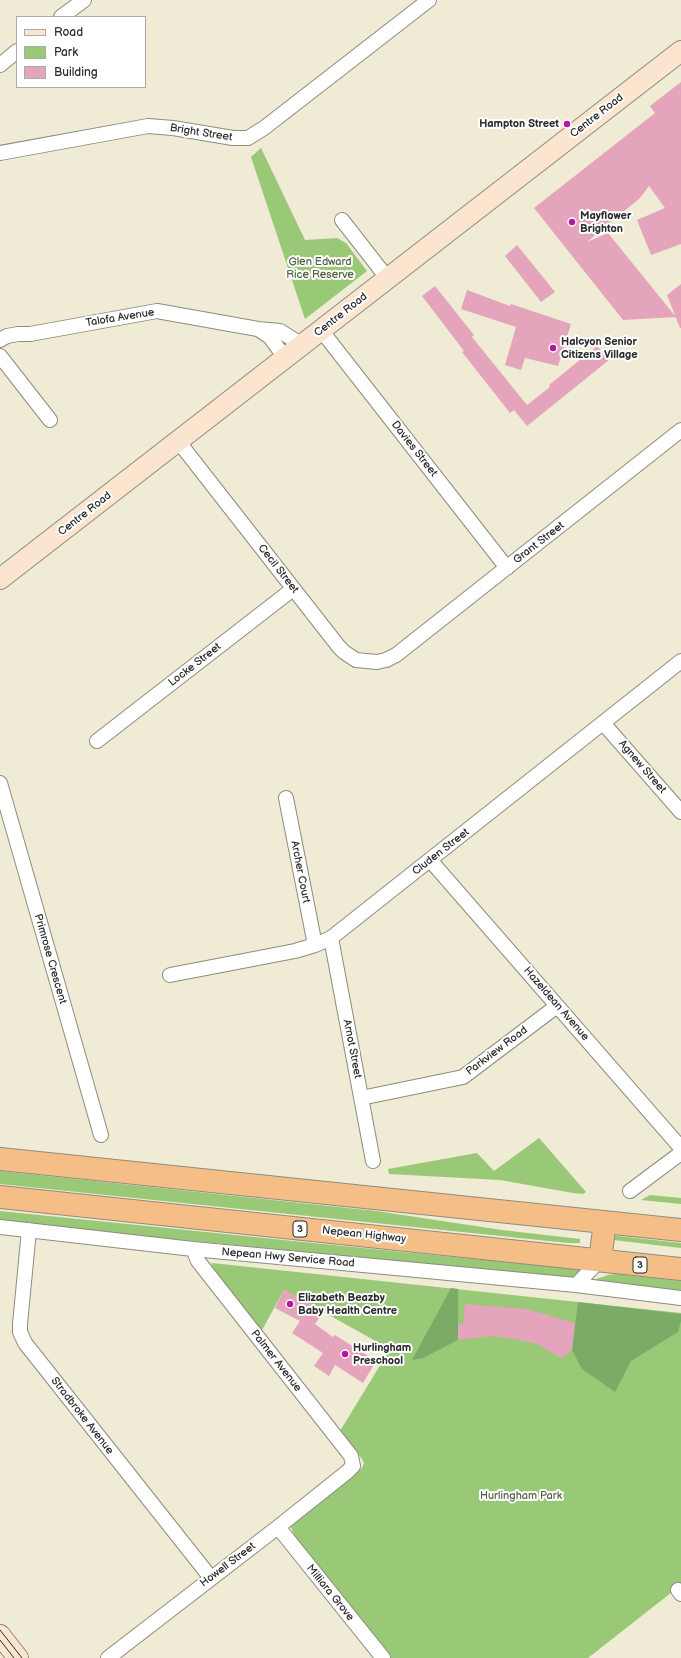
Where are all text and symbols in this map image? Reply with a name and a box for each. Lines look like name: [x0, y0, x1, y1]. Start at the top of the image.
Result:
legend: [16, 16, 146, 88]
text: Road: [54, 25, 83, 40]
text: Park: [54, 45, 78, 60]
text: Building: [54, 65, 98, 80]
street label: Centre Road: [568, 91, 626, 141]
place label: Hampton Street: [479, 117, 559, 131]
marker: Hampton Street: [562, 119, 572, 129]
street label: Bright Street: [169, 122, 233, 144]
place label: Mayflower Brighton: [580, 209, 631, 235]
marker: Mayflower Brighton: [567, 217, 577, 227]
park label: Glen Edward Rice Reserve: [286, 255, 354, 281]
street label: Centre Road: [312, 290, 370, 340]
street label: Talofa Avenue: [85, 306, 155, 330]
place label: Halcyon Senior Citizens Village: [561, 335, 638, 361]
marker: Halcyon Senior Citizens Village: [548, 343, 558, 353]
street label: Davies Street: [388, 419, 440, 479]
street label: Centre Road: [56, 489, 114, 539]
street label: Grant Street: [511, 519, 567, 567]
street label: Cecil Street: [255, 542, 301, 596]
street label: Locke Street: [166, 640, 224, 690]
street label: Agnew Street: [615, 738, 669, 796]
street label: Cluden Street: [410, 826, 472, 878]
street label: Archer Court: [287, 840, 313, 904]
street label: Primrose Crescent: [31, 912, 69, 1006]
street label: Hazeldean Avenue: [520, 964, 592, 1044]
street label: Arnot Street: [340, 1019, 364, 1079]
street label: Parkview Road: [464, 1024, 530, 1078]
road number: 3: [293, 1221, 307, 1237]
street label: Nepean Highway: [321, 1224, 407, 1246]
street label: Nepean Hwy Service Road: [221, 1246, 355, 1270]
road number: 3: [633, 1257, 647, 1273]
place label: Elizabeth Beazby Baby Health Centre: [298, 1291, 397, 1317]
marker: Elizabeth Beazby Baby Health Centre: [285, 1299, 295, 1309]
street label: Palmer Avenue: [248, 1328, 304, 1394]
place label: Hurlingham Preschool: [353, 1341, 411, 1367]
marker: Hurlingham Preschool: [340, 1349, 350, 1359]
street label: Stradbroke Avenue: [48, 1375, 116, 1457]
park label: Hurlingham Park: [480, 1489, 562, 1503]
street label: Howell Street: [198, 1540, 258, 1590]
street label: Milliara Grove: [303, 1562, 357, 1624]

